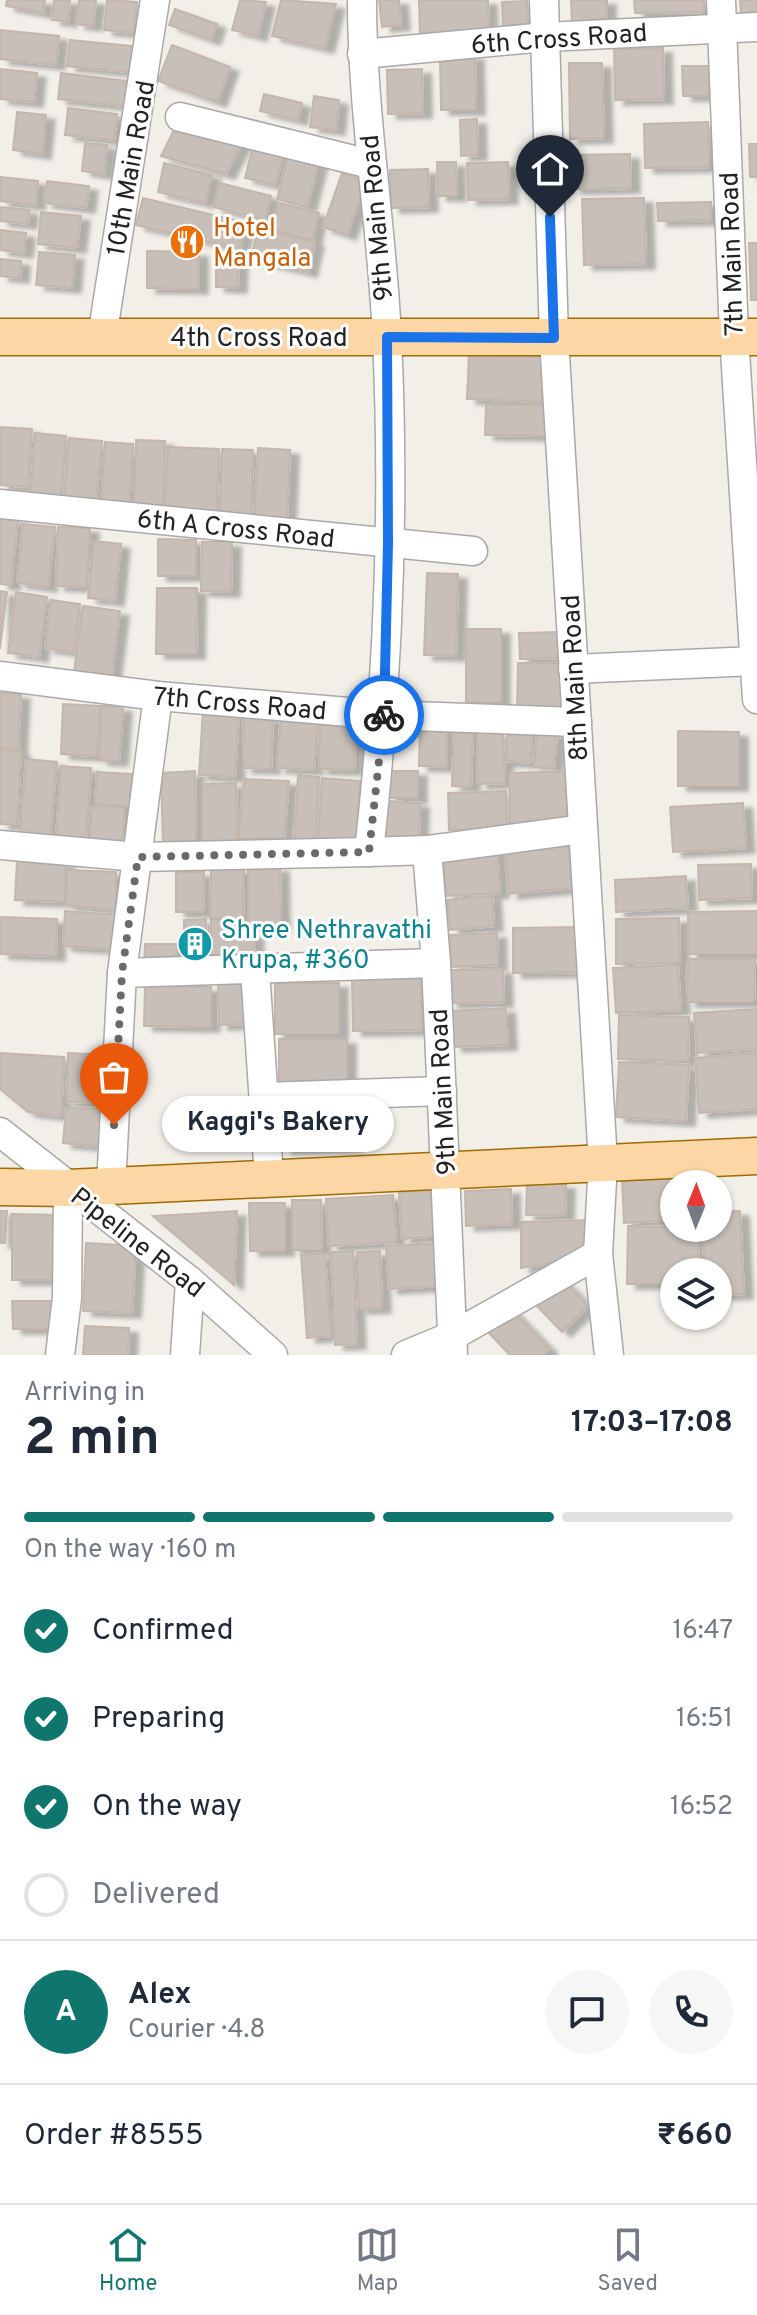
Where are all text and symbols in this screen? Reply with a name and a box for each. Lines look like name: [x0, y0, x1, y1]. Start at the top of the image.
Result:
street label: 6th Cross Road: [470, 18, 649, 63]
street label: 10th Main Road: [101, 78, 164, 259]
street label: 9th Main Road: [355, 133, 402, 302]
pin: [516, 135, 584, 217]
icon: home: [528, 147, 572, 191]
street label: 7th Main Road: [714, 171, 753, 337]
place label: Hotel Mangala: [213, 213, 311, 276]
restaurant icon: Hotel Mangala: [168, 223, 206, 261]
street label: 4th Cross Road: [170, 323, 348, 356]
street label: 6th A Cross Road: [135, 504, 336, 557]
street label: 8th Main Road: [556, 594, 597, 762]
courier: [344, 675, 424, 755]
street label: 7th Cross Road: [152, 681, 328, 730]
icon: bike: [362, 693, 406, 737]
place label: Shree Nethravathi Krupa, #360: [221, 915, 432, 978]
building icon: Shree Nethravathi Krupa, #360: [176, 925, 214, 963]
street label: 9th Main Road: [424, 1008, 465, 1176]
pin: [80, 1043, 148, 1125]
icon: bag: [92, 1055, 136, 1099]
callout: Kaggi's Bakery: [162, 1097, 394, 1153]
text: Kaggi's Bakery: [187, 1107, 369, 1140]
north arrow: [660, 1170, 732, 1242]
map controls: [660, 1170, 732, 1330]
street label: Pipeline Road: [63, 1181, 210, 1306]
button: layers: [660, 1258, 732, 1330]
text: Arriving in: [24, 1377, 145, 1410]
text: 17:03–17:08: [571, 1405, 733, 1442]
text: 2 min: [24, 1407, 160, 1473]
text: On the way · 160 m: [24, 1534, 236, 1567]
icon: check: [24, 1609, 68, 1653]
text: Confirmed: [92, 1613, 234, 1650]
text: 16:47: [672, 1615, 733, 1648]
icon: check: [24, 1697, 68, 1741]
text: Preparing: [92, 1701, 225, 1738]
text: 16:51: [676, 1703, 733, 1736]
icon: check: [24, 1785, 68, 1829]
text: On the way: [92, 1789, 242, 1826]
text: 16:52: [670, 1791, 733, 1824]
text: Delivered: [92, 1877, 220, 1914]
button: chat: [545, 1970, 629, 2054]
button: phone: [649, 1970, 733, 2054]
text: Alex: [128, 1977, 192, 2014]
text: A: [55, 1994, 77, 2031]
text: Courier · 4.8: [128, 2014, 265, 2047]
text: Order #8555: [24, 2118, 204, 2155]
text: ₹660: [657, 2118, 733, 2155]
tab: Home: [99, 2223, 157, 2298]
tab: Map: [355, 2223, 399, 2298]
tab: Saved: [598, 2223, 658, 2298]

